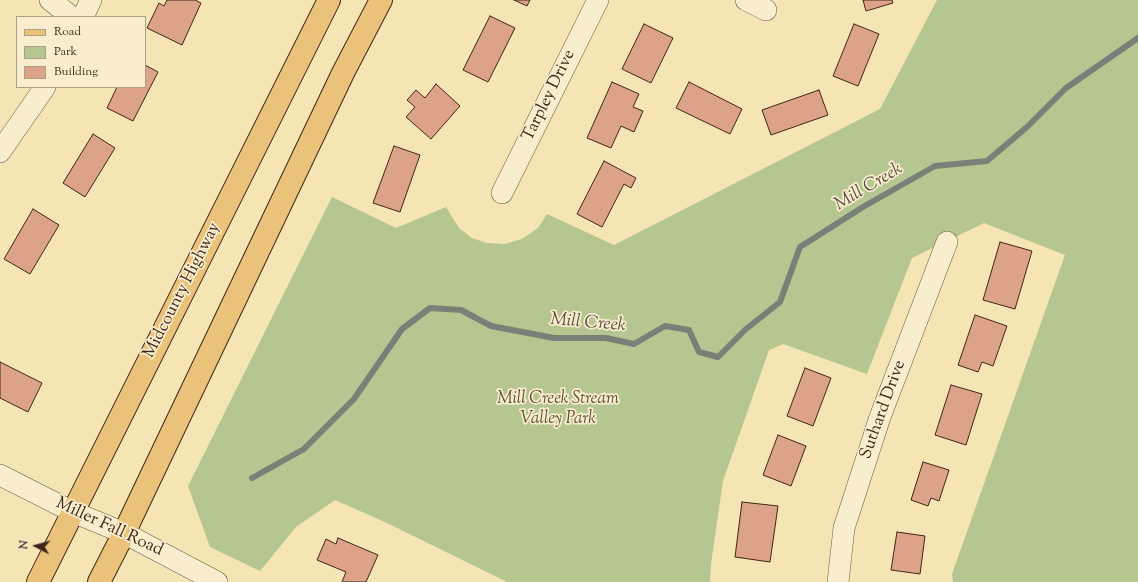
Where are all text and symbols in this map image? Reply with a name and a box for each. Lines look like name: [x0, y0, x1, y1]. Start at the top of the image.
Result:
legend: [16, 16, 146, 88]
text: Road: [54, 23, 81, 41]
text: Park: [54, 43, 77, 61]
street label: Tarpley Drive: [519, 47, 581, 145]
text: Building: [54, 63, 98, 81]
water label: Mill Creek: [831, 159, 907, 217]
street label: Midcounty Highway: [140, 220, 226, 362]
water label: Mill Creek: [549, 310, 627, 338]
street label: Suthard Drive: [857, 358, 911, 462]
park label: Mill Creek Stream Valley Park: [497, 390, 619, 430]
street label: Miller Fall Road: [52, 494, 166, 562]
north arrow: [16, 526, 56, 566]
text: N: [16, 540, 32, 550]

